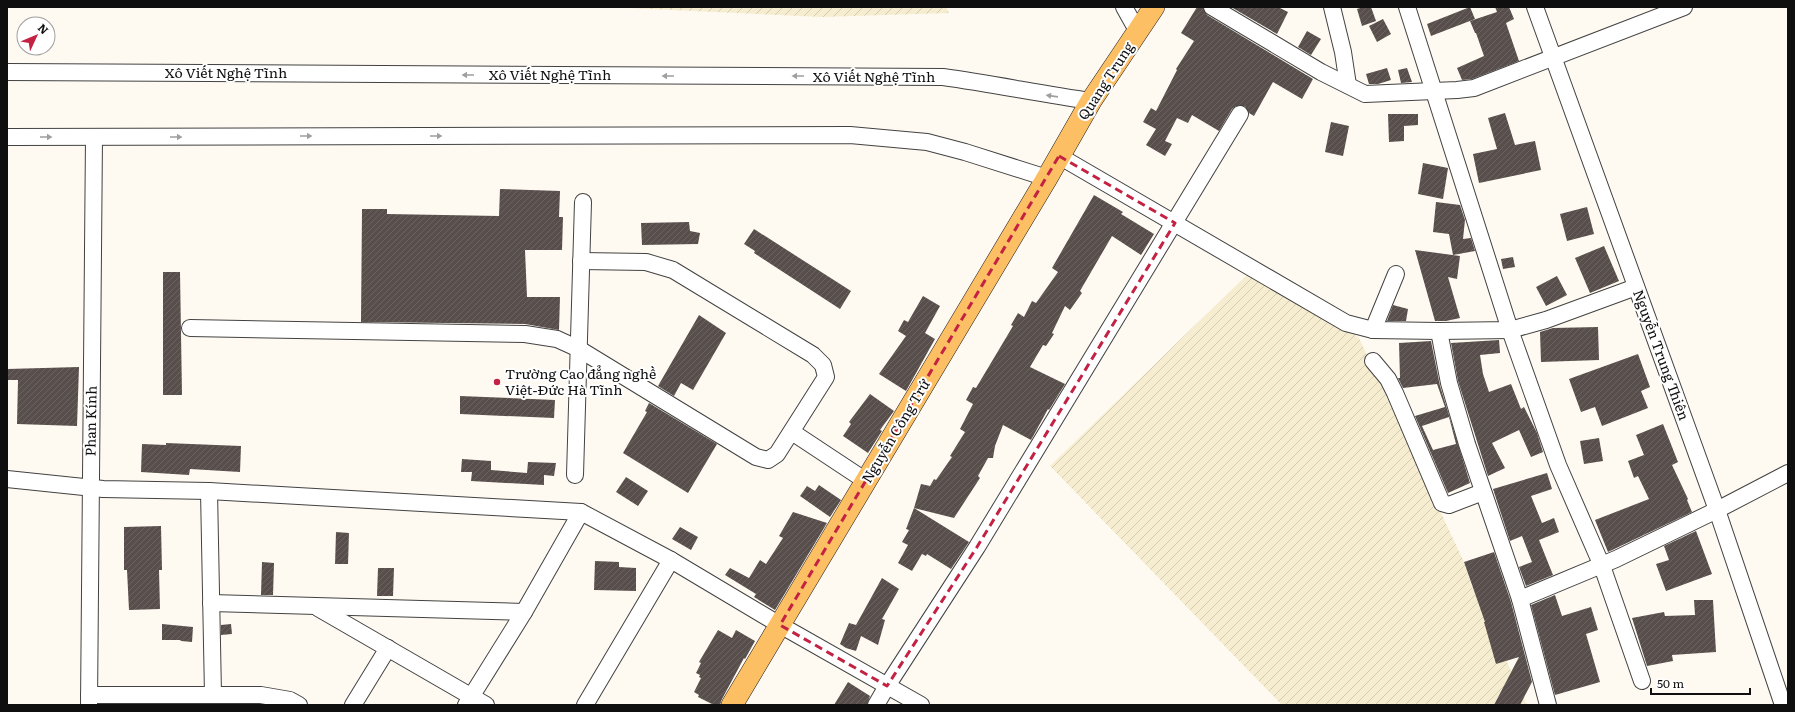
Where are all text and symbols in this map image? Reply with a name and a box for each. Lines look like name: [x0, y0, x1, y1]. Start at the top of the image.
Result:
north arrow: [16, 16, 56, 56]
text: N: [35, 19, 53, 37]
street label: Quang Trung: [1072, 37, 1138, 123]
street label: Xô Viết Nghệ Tĩnh: [165, 62, 287, 82]
street label: Xô Viết Nghệ Tĩnh: [489, 64, 611, 84]
street label: Xô Viết Nghệ Tĩnh: [813, 66, 935, 86]
one-way arrow: [461, 72, 474, 78]
one-way arrow: [661, 73, 674, 79]
one-way arrow: [792, 73, 804, 80]
one-way arrow: [1046, 93, 1058, 99]
one-way arrow: [300, 133, 313, 139]
one-way arrow: [430, 133, 443, 139]
one-way arrow: [40, 134, 53, 140]
one-way arrow: [170, 134, 183, 140]
street label: Nguyễn Trung Thiên: [1629, 286, 1695, 423]
place label: Trường Cao đẳng nghề Việt-Đức Hà Tĩnh: [505, 363, 656, 399]
street label: Nguyễn Công Trứ: [856, 374, 934, 486]
marker: Trường Cao đẳng nghề Việt-Đức Hà Tĩnh: [492, 377, 502, 387]
street label: Phan Kính: [79, 385, 101, 457]
scale bar: [1651, 670, 1750, 696]
text: 50 m: [1657, 674, 1684, 692]

